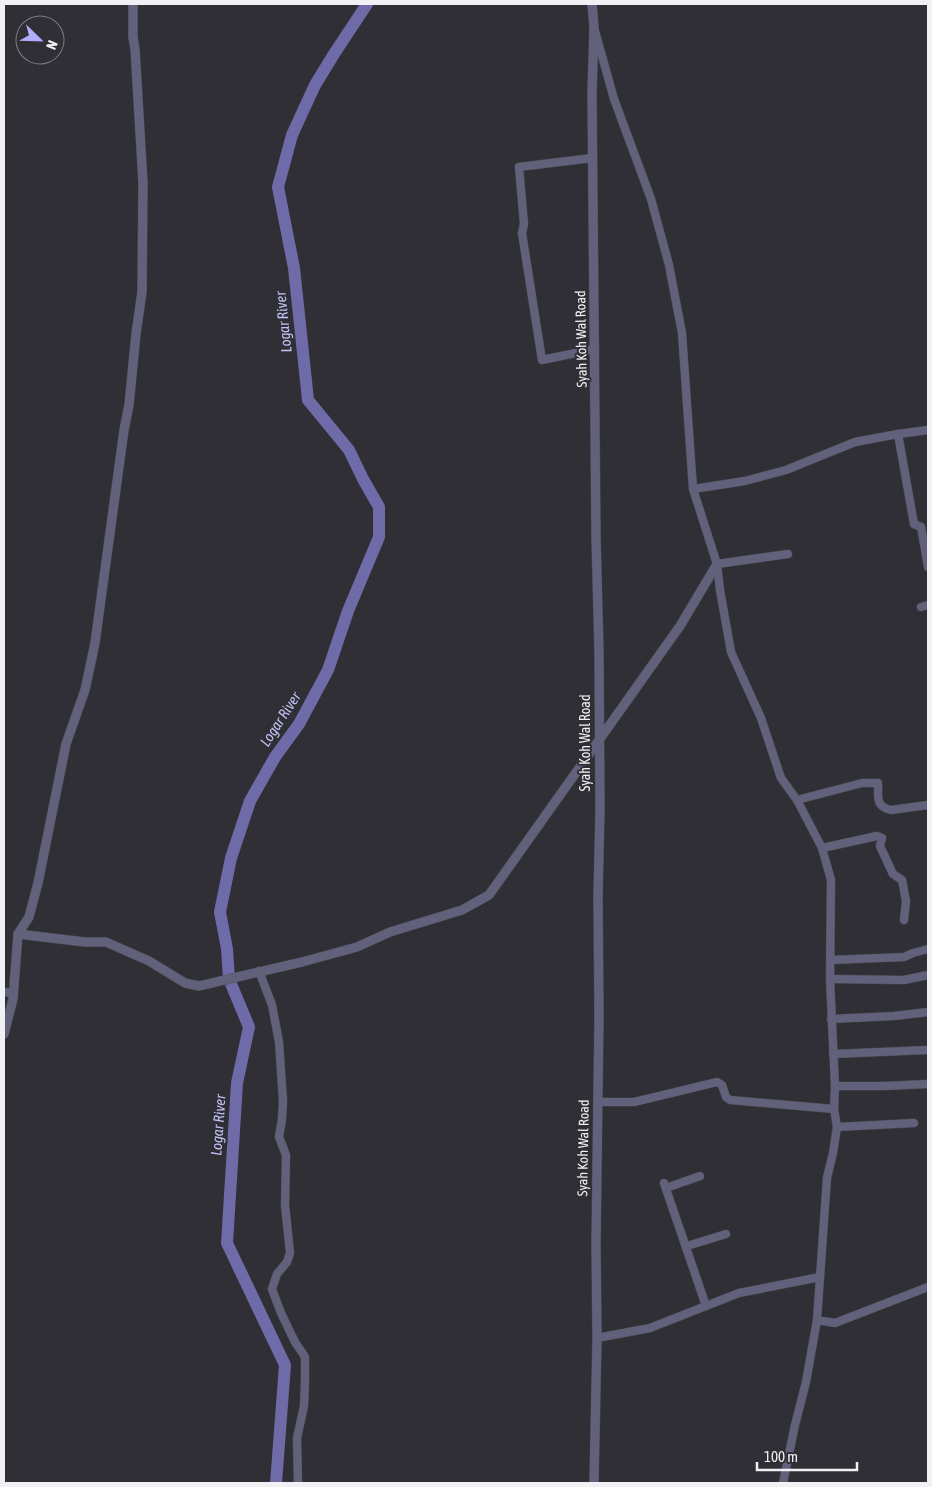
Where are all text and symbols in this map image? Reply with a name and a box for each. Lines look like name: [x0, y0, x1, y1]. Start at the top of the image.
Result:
north arrow: [15, 15, 65, 65]
text: N: [43, 38, 61, 52]
water label: Logar River: [271, 290, 295, 353]
street label: Syah Koh Wal Road: [572, 290, 590, 388]
water label: Logar River: [256, 688, 304, 749]
street label: Syah Koh Wal Road: [577, 694, 593, 792]
water label: Logar River: [207, 1093, 229, 1156]
street label: Syah Koh Wal Road: [574, 1099, 592, 1197]
scale bar: [757, 1440, 857, 1472]
text: 100 m: [764, 1448, 798, 1465]

